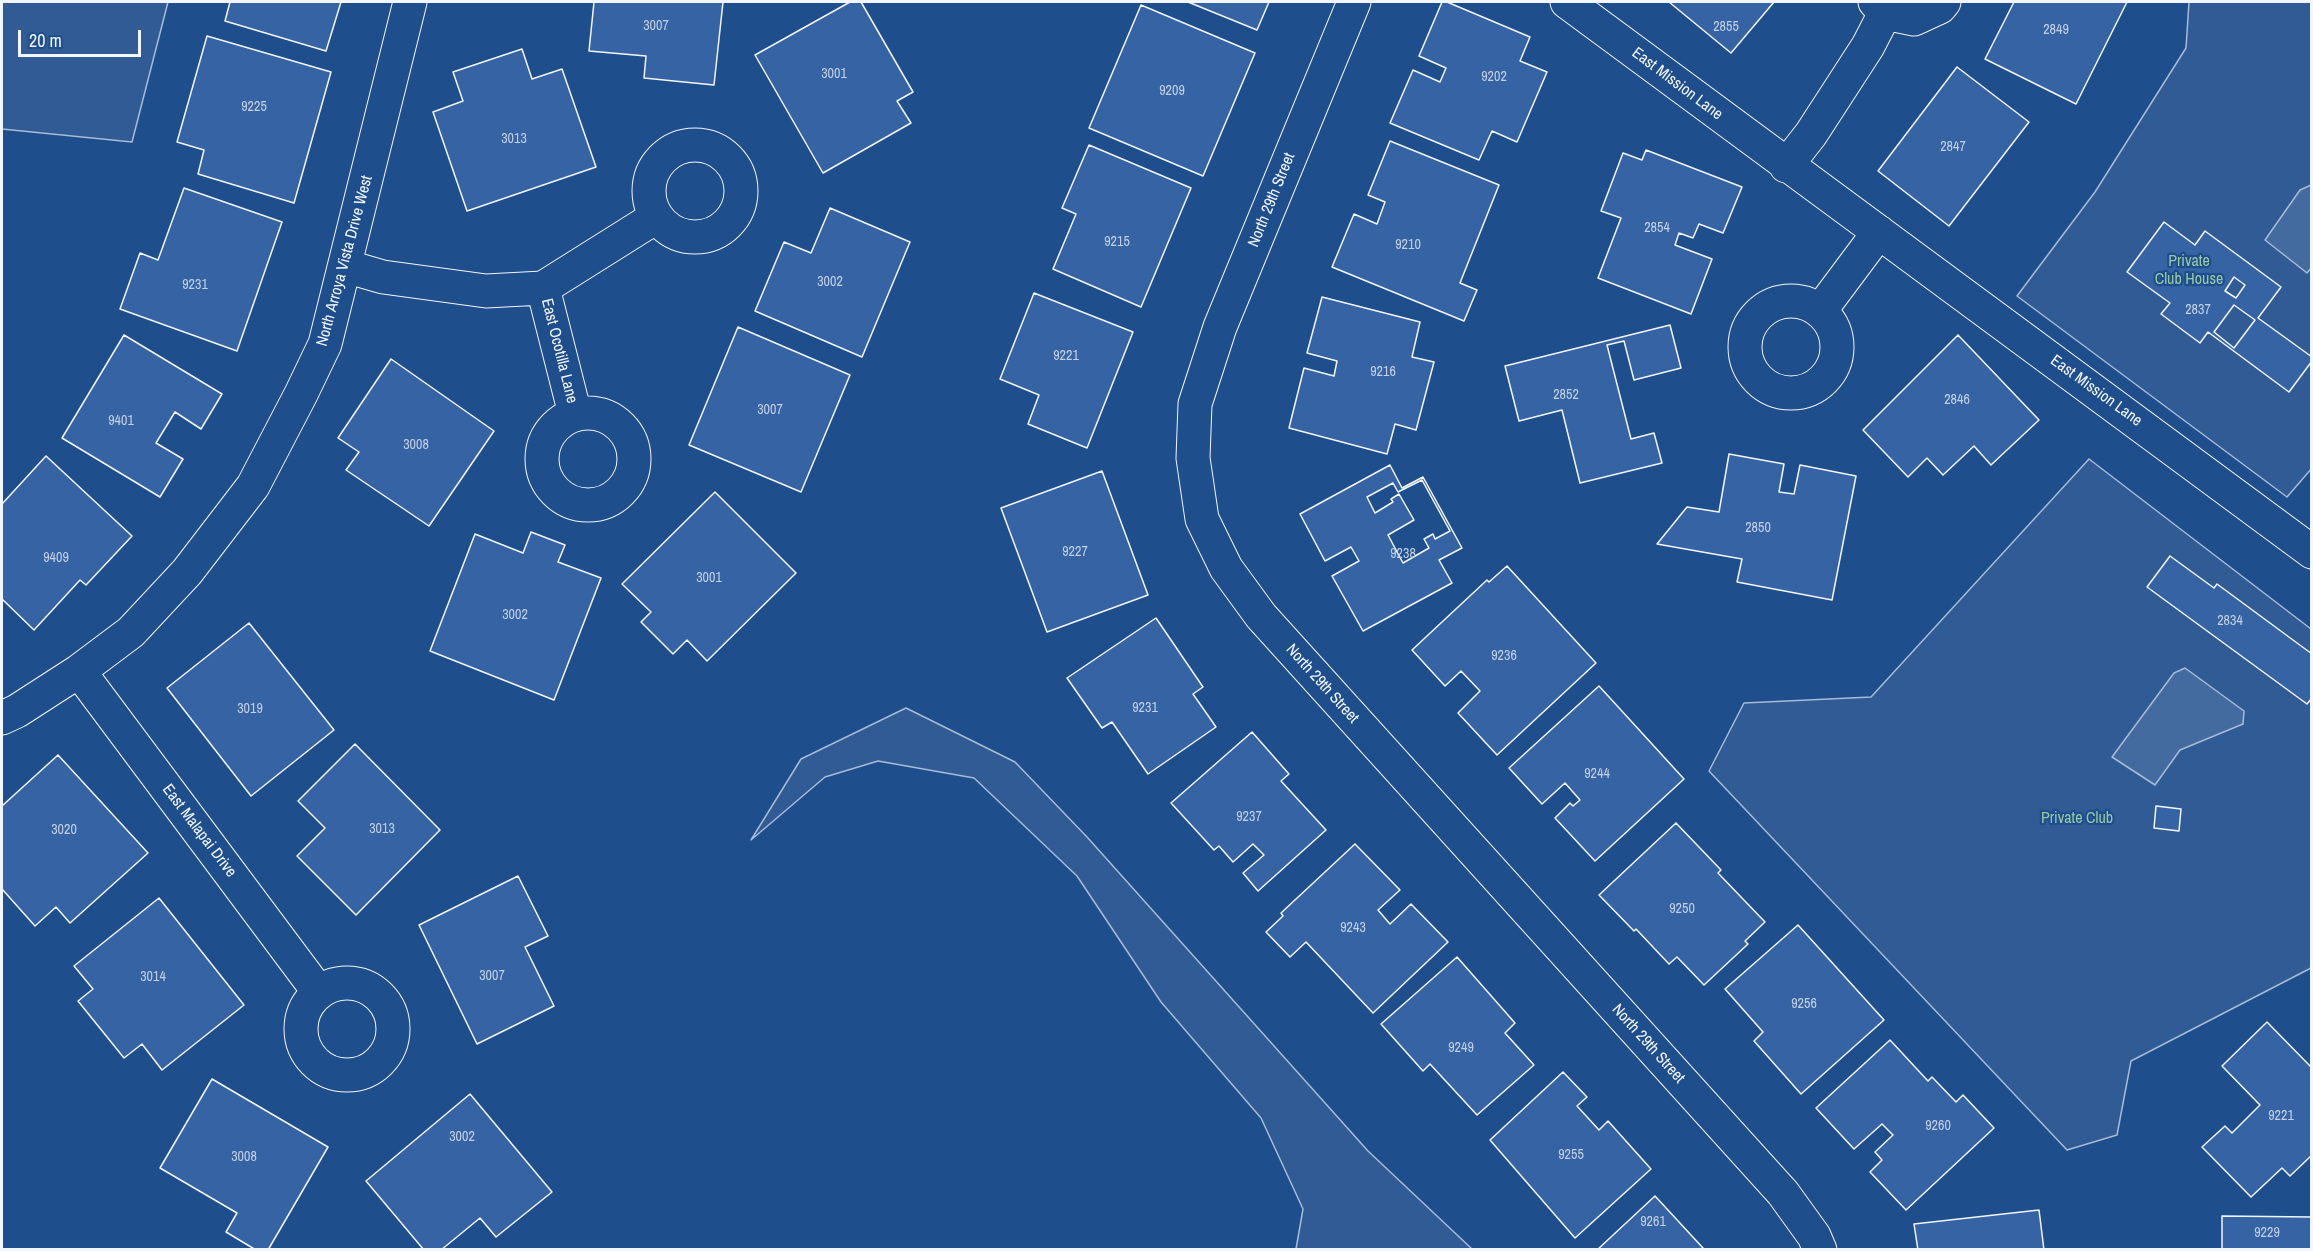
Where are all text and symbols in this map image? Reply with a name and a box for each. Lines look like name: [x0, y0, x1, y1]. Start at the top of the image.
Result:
scale bar: [21, 18, 144, 56]
house number: 3007: [643, 18, 669, 34]
house number: 2855: [1713, 19, 1739, 35]
house number: 2849: [2043, 22, 2069, 38]
text: 20 m: [29, 28, 62, 53]
street label: East Mission Lane: [1628, 44, 1726, 124]
house number: 3001: [821, 66, 847, 82]
house number: 9202: [1481, 69, 1507, 85]
house number: 9209: [1159, 83, 1185, 99]
house number: 9225: [241, 99, 267, 115]
house number: 3013: [501, 131, 527, 147]
house number: 2847: [1940, 139, 1966, 155]
street label: North 29th Street: [1244, 150, 1300, 250]
street label: North Arroya Vista Drive West: [313, 174, 377, 348]
house number: 2854: [1644, 220, 1670, 236]
house number: 9215: [1104, 234, 1130, 250]
house number: 9210: [1395, 237, 1421, 253]
park label: Private Club House: [2155, 252, 2223, 290]
house number: 3002: [817, 274, 843, 290]
house number: 9231: [182, 277, 208, 293]
street label: East Ocotilla Lane: [537, 297, 581, 405]
house number: 2837: [2185, 302, 2211, 318]
house number: 9221: [1053, 348, 1079, 364]
street label: East Mission Lane: [2046, 351, 2146, 431]
house number: 9216: [1370, 364, 1396, 380]
house number: 2852: [1553, 387, 1579, 403]
house number: 2846: [1944, 392, 1970, 408]
house number: 3007: [757, 402, 783, 418]
house number: 9401: [108, 413, 134, 429]
house number: 3008: [403, 437, 429, 453]
house number: 2850: [1745, 520, 1771, 536]
house number: 9227: [1062, 544, 1088, 560]
house number: 9238: [1390, 546, 1416, 562]
house number: 9409: [43, 550, 69, 566]
house number: 3001: [696, 570, 722, 586]
house number: 3002: [502, 607, 528, 623]
house number: 2834: [2217, 613, 2243, 629]
street label: North 29th Street: [1281, 640, 1363, 728]
house number: 9236: [1491, 648, 1517, 664]
house number: 9231: [1132, 700, 1158, 716]
house number: 3019: [237, 701, 263, 717]
house number: 9244: [1584, 766, 1610, 782]
street label: East Malapai Drive: [158, 781, 240, 881]
house number: 9237: [1236, 809, 1262, 825]
park label: Private Club: [2041, 809, 2113, 829]
house number: 3013: [369, 821, 395, 837]
house number: 3020: [51, 822, 77, 838]
house number: 9250: [1669, 901, 1695, 917]
house number: 9243: [1340, 920, 1366, 936]
house number: 3007: [479, 968, 505, 984]
house number: 3014: [140, 969, 166, 985]
house number: 9256: [1791, 996, 1817, 1012]
street label: North 29th Street: [1607, 1000, 1689, 1088]
house number: 9249: [1448, 1040, 1474, 1056]
house number: 9221: [2268, 1108, 2294, 1124]
house number: 9260: [1925, 1118, 1951, 1134]
house number: 3002: [449, 1129, 475, 1145]
house number: 9255: [1558, 1147, 1584, 1163]
house number: 3008: [231, 1149, 257, 1165]
house number: 9261: [1640, 1214, 1666, 1230]
house number: 9229: [2254, 1225, 2280, 1241]

